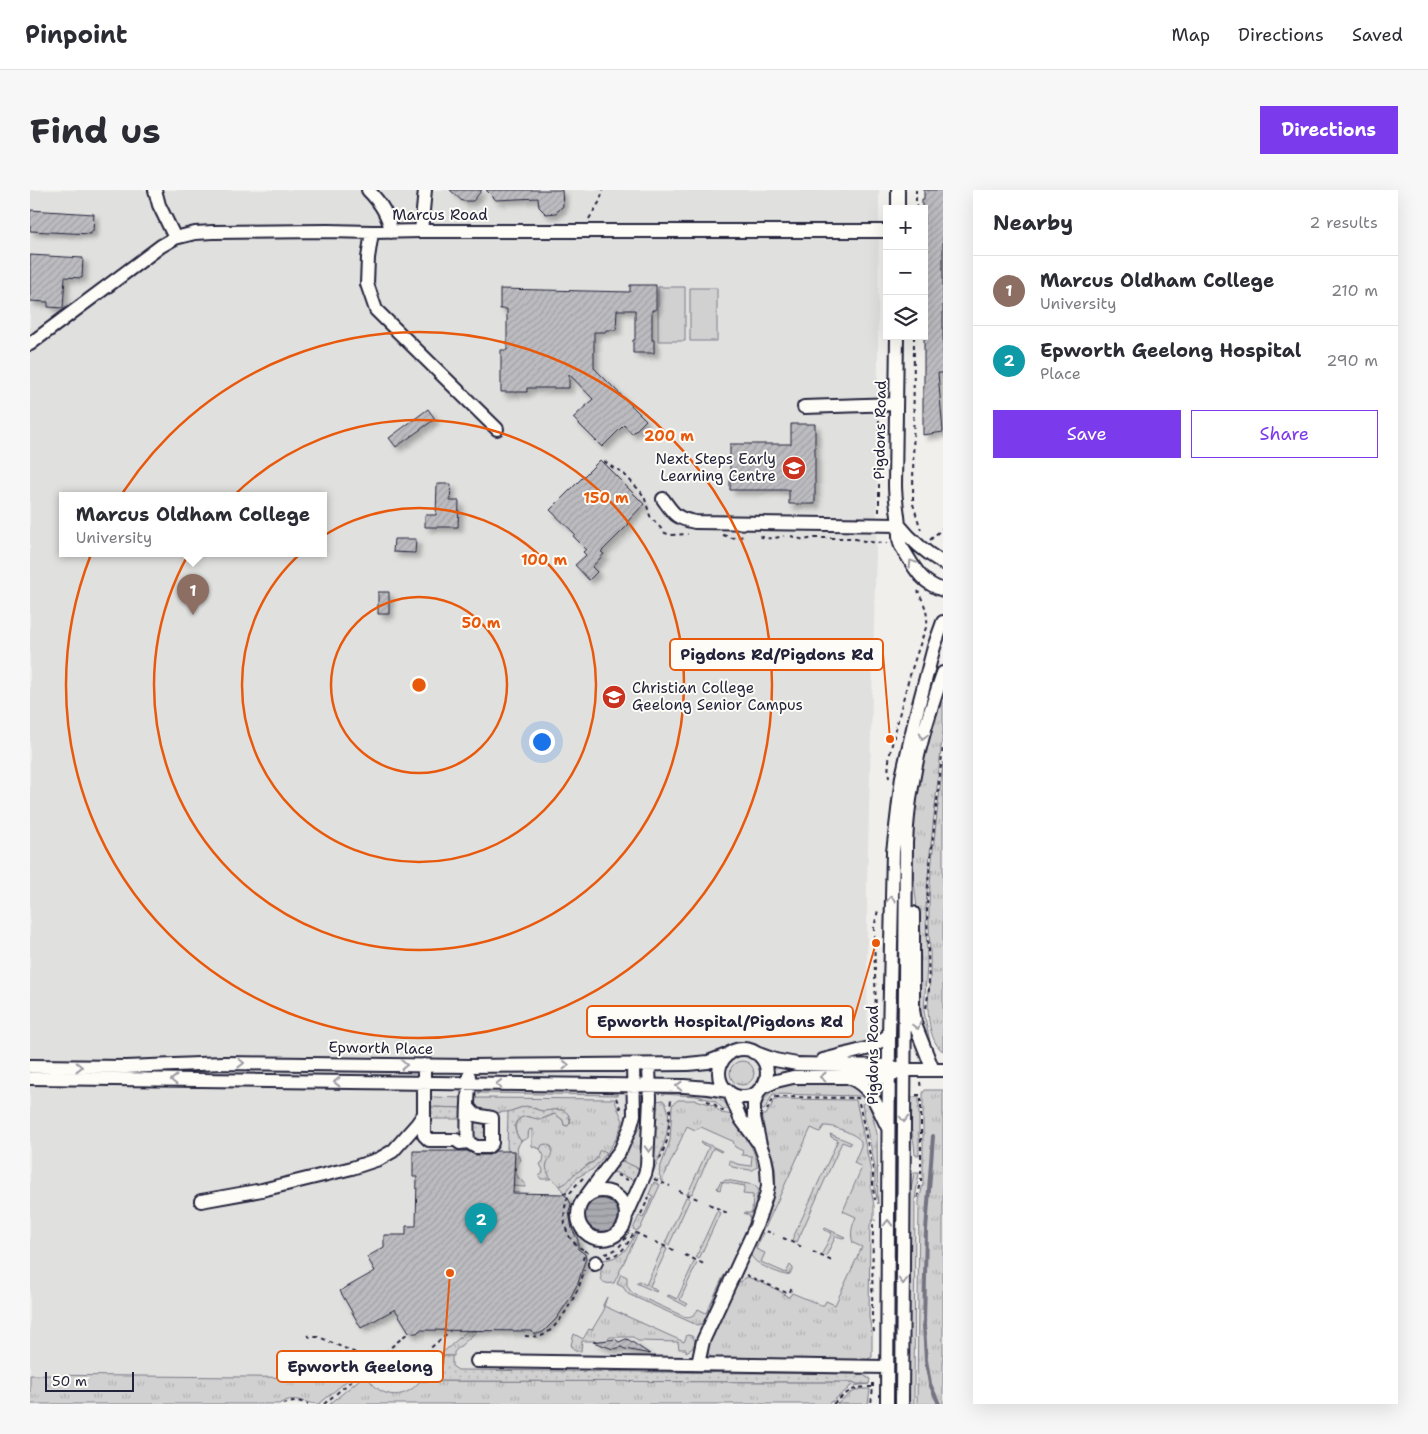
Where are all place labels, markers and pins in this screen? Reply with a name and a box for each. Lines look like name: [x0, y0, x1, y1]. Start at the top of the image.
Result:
place label: Next Steps Early Learning Centre: [655, 449, 776, 486]
school or university icon: Next Steps Early Learning Centre: [781, 455, 807, 481]
pin: 1: [177, 574, 209, 615]
callout: Pigdons Rd/Pigdons Rd: [670, 639, 883, 670]
centre of rings: [410, 676, 428, 694]
place label: Christian College Geelong Senior Campus: [632, 678, 803, 715]
school or university icon: Christian College Geelong Senior Campus: [601, 684, 627, 710]
callout: Epworth Hospital/Pigdons Rd: [587, 1006, 853, 1037]
pin: 2: [465, 1203, 497, 1244]
callout: Epworth Geelong: [277, 1351, 443, 1382]

